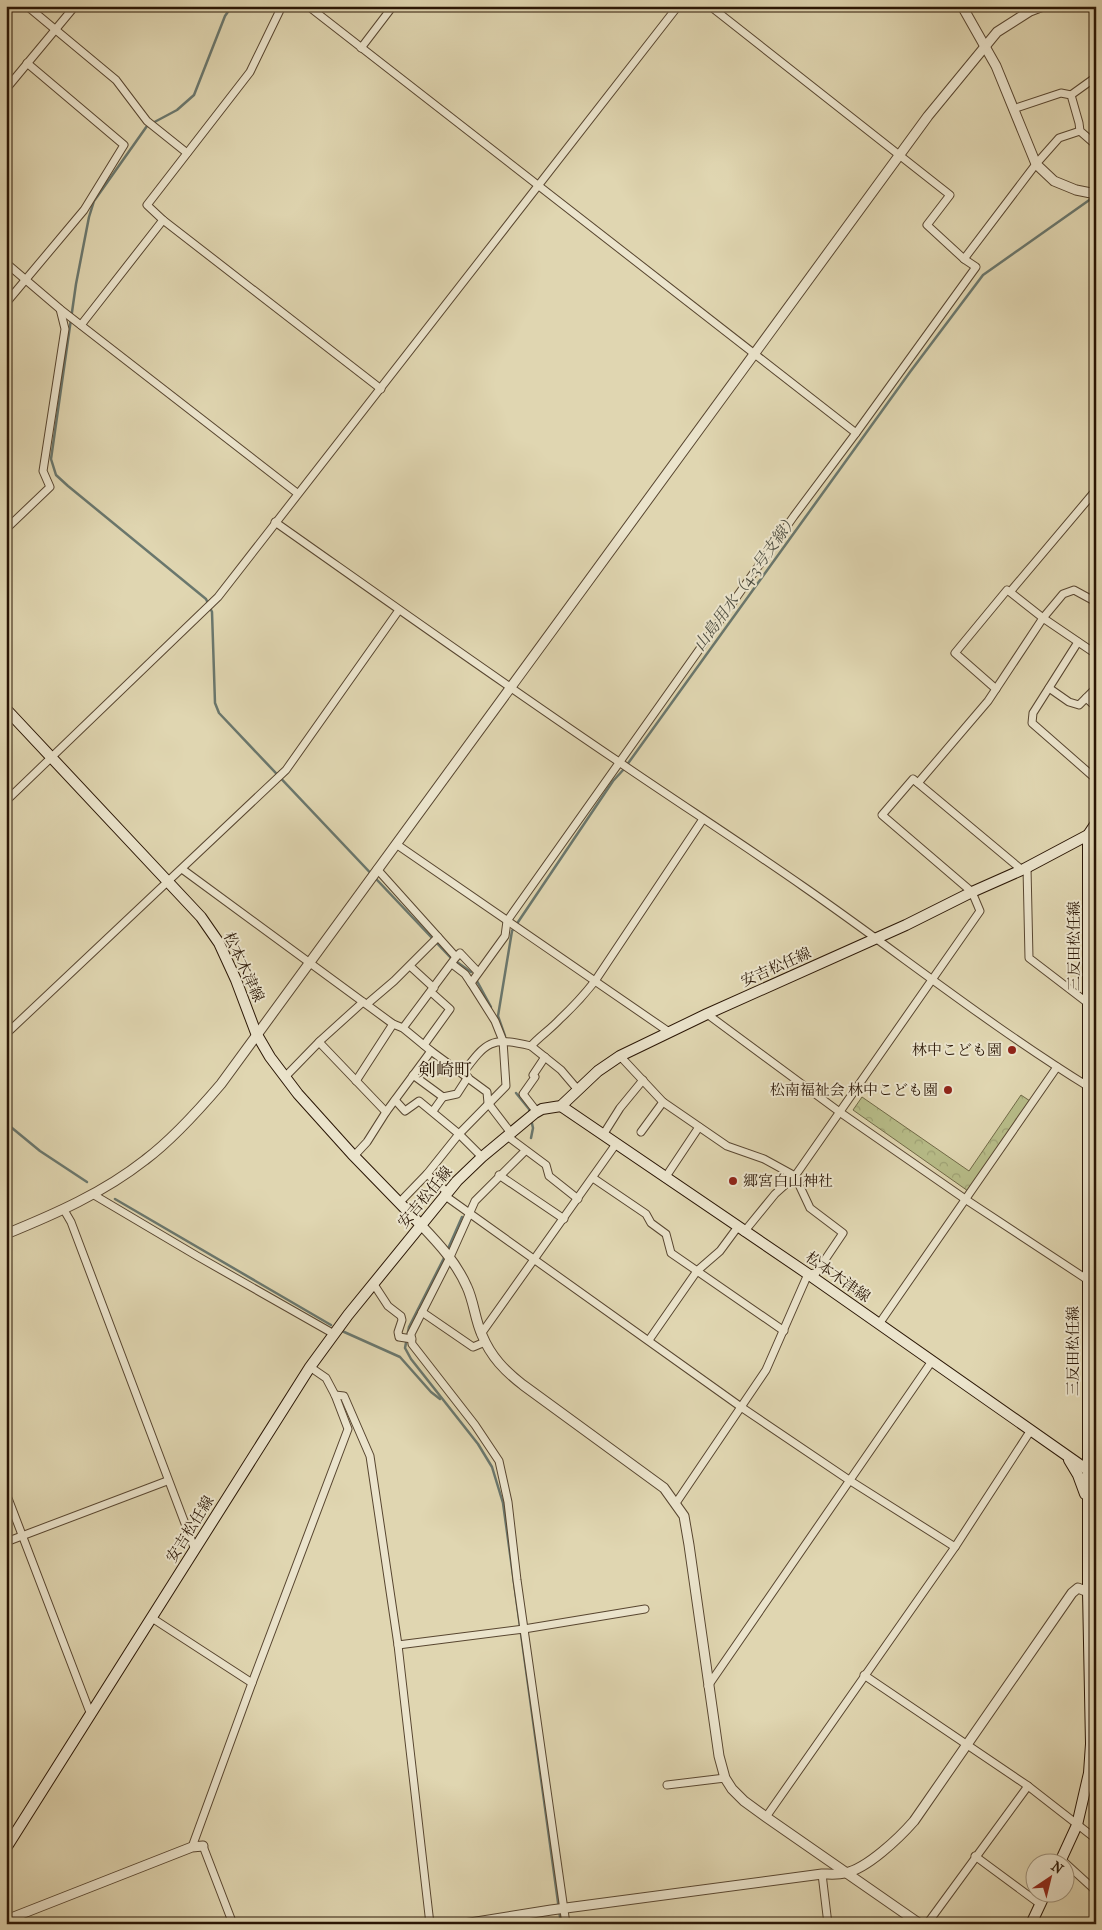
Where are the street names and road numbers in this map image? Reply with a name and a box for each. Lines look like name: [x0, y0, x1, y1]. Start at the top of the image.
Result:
street label: 三反田松任線: [1065, 901, 1083, 991]
street label: 松本木津線: [220, 929, 268, 1005]
street label: 安吉松任線: [738, 944, 814, 990]
street label: 安吉松任線: [394, 1162, 456, 1232]
street label: 松本木津線: [802, 1248, 874, 1306]
street label: 三反田松任線: [1064, 1306, 1082, 1396]
street label: 安吉松任線: [162, 1492, 218, 1566]

